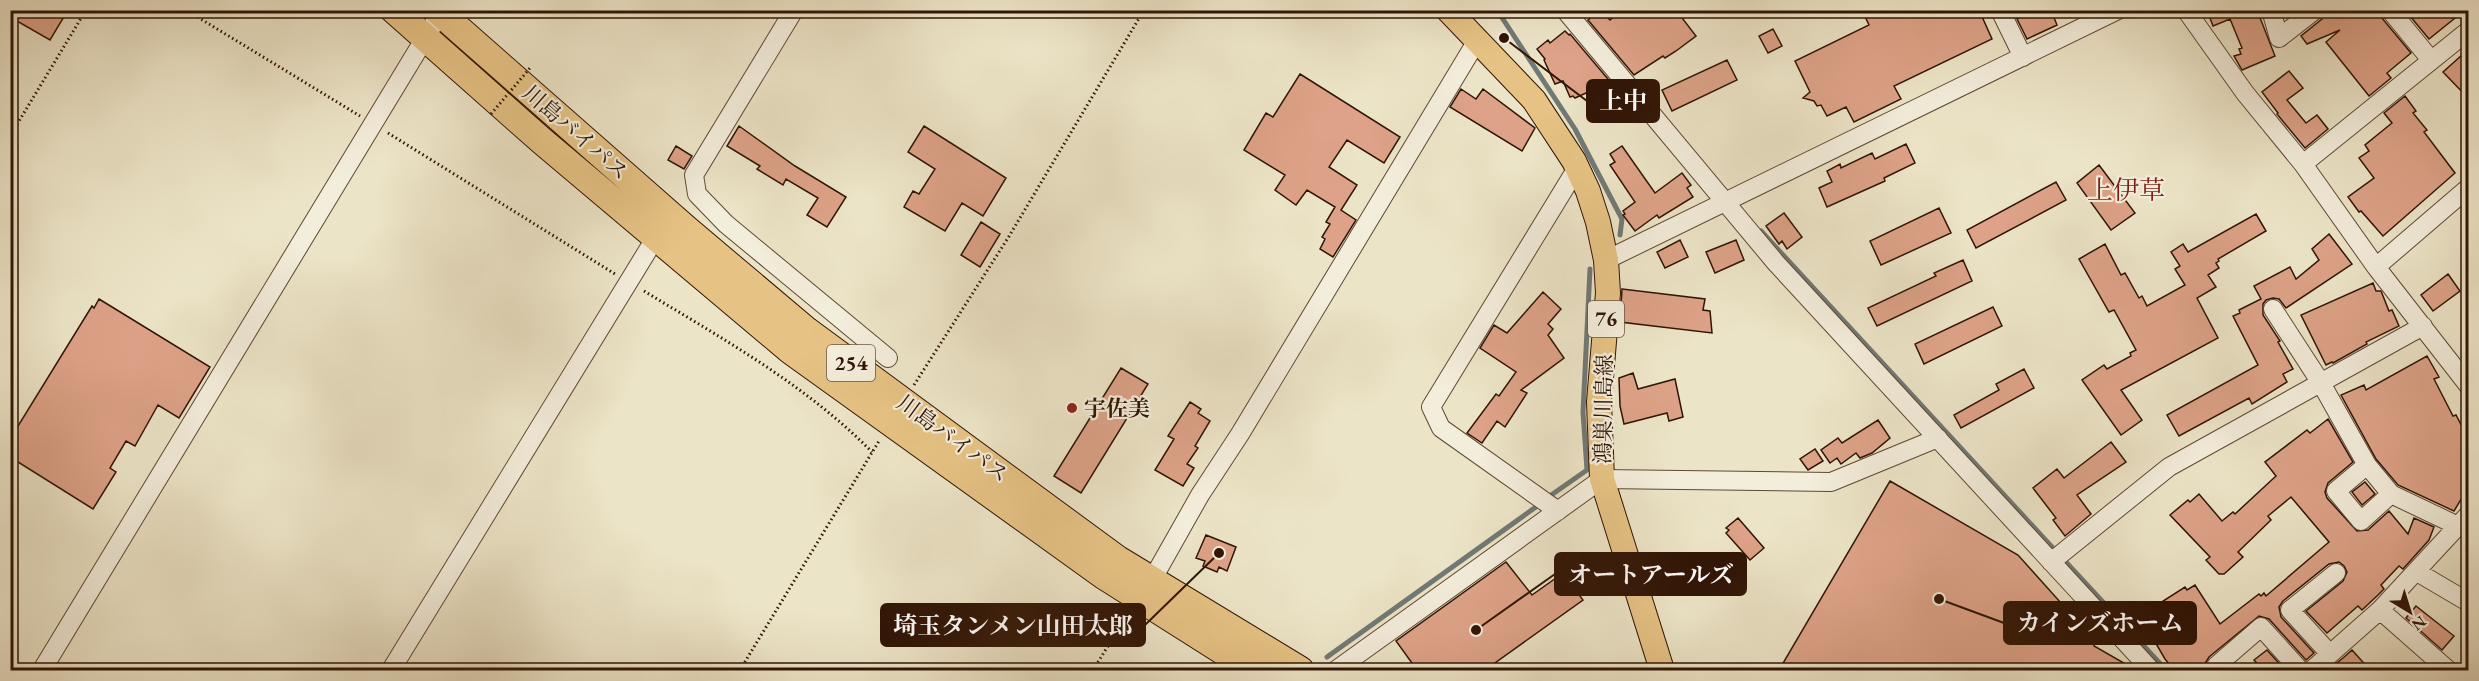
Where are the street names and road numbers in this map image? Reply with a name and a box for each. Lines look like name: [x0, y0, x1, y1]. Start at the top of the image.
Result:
street label: 川島バイパス: [517, 78, 635, 186]
road number: 76: [1588, 301, 1624, 337]
road number: 254: [827, 345, 875, 381]
street label: 鴻巣川島線: [1588, 354, 1619, 464]
street label: 川島バイパス: [891, 388, 1014, 489]

